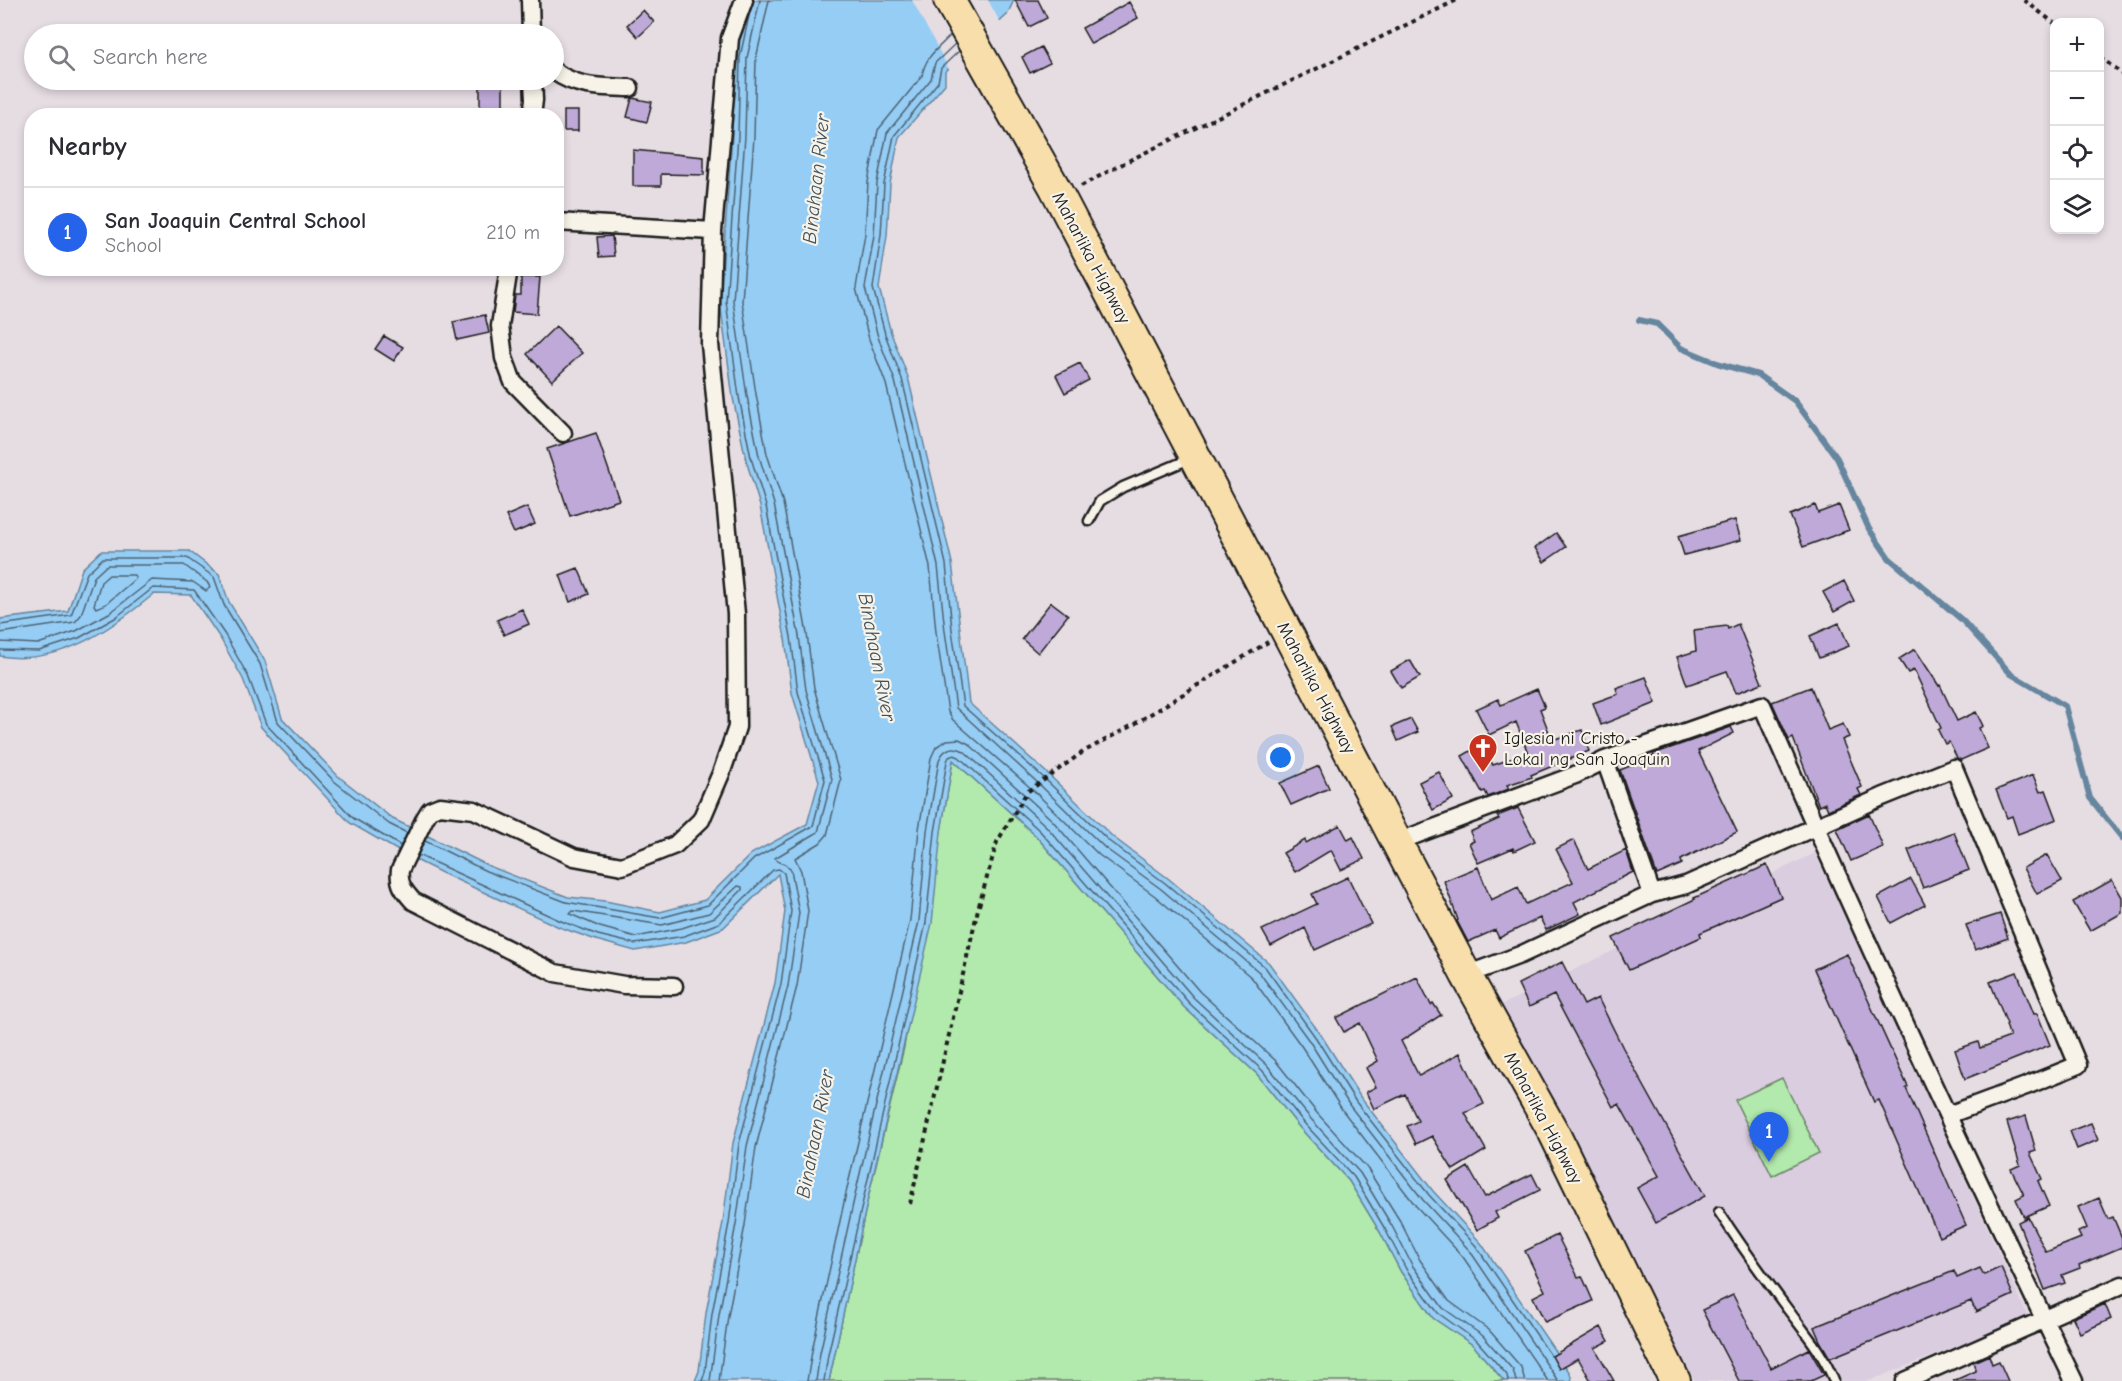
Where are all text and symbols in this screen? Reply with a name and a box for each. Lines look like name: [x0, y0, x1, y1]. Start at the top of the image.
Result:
map controls: [2050, 18, 2104, 234]
button: +: [2050, 18, 2104, 72]
search box: [24, 24, 564, 90]
icon: search: [45, 41, 78, 74]
text: Search here: [93, 44, 208, 70]
button: −: [2050, 72, 2104, 126]
water label: Binahaan River: [798, 112, 834, 245]
button: locate: [2050, 126, 2104, 180]
text: Nearby: [48, 132, 127, 162]
button: layers: [2050, 180, 2104, 234]
street label: Maharlika Highway: [1047, 189, 1135, 328]
text: San Joaquin Central School: [105, 208, 366, 234]
text: 1: [64, 221, 71, 244]
text: 210 m: [486, 221, 540, 244]
text: School: [105, 234, 162, 257]
water label: Binahaan River: [853, 591, 901, 724]
street label: Maharlika Highway: [1272, 619, 1360, 758]
place label: Iglesia ni Cristo - Lokal ng San Joaquin: [1504, 728, 1670, 770]
church icon: Iglesia ni Cristo - Lokal ng San Joaquin: [1467, 732, 1499, 774]
your location: [1266, 743, 1295, 772]
street label: Maharlika Highway: [1499, 1049, 1587, 1188]
water label: Binahaan River: [791, 1067, 839, 1200]
pin: 1: [1750, 1112, 1788, 1162]

